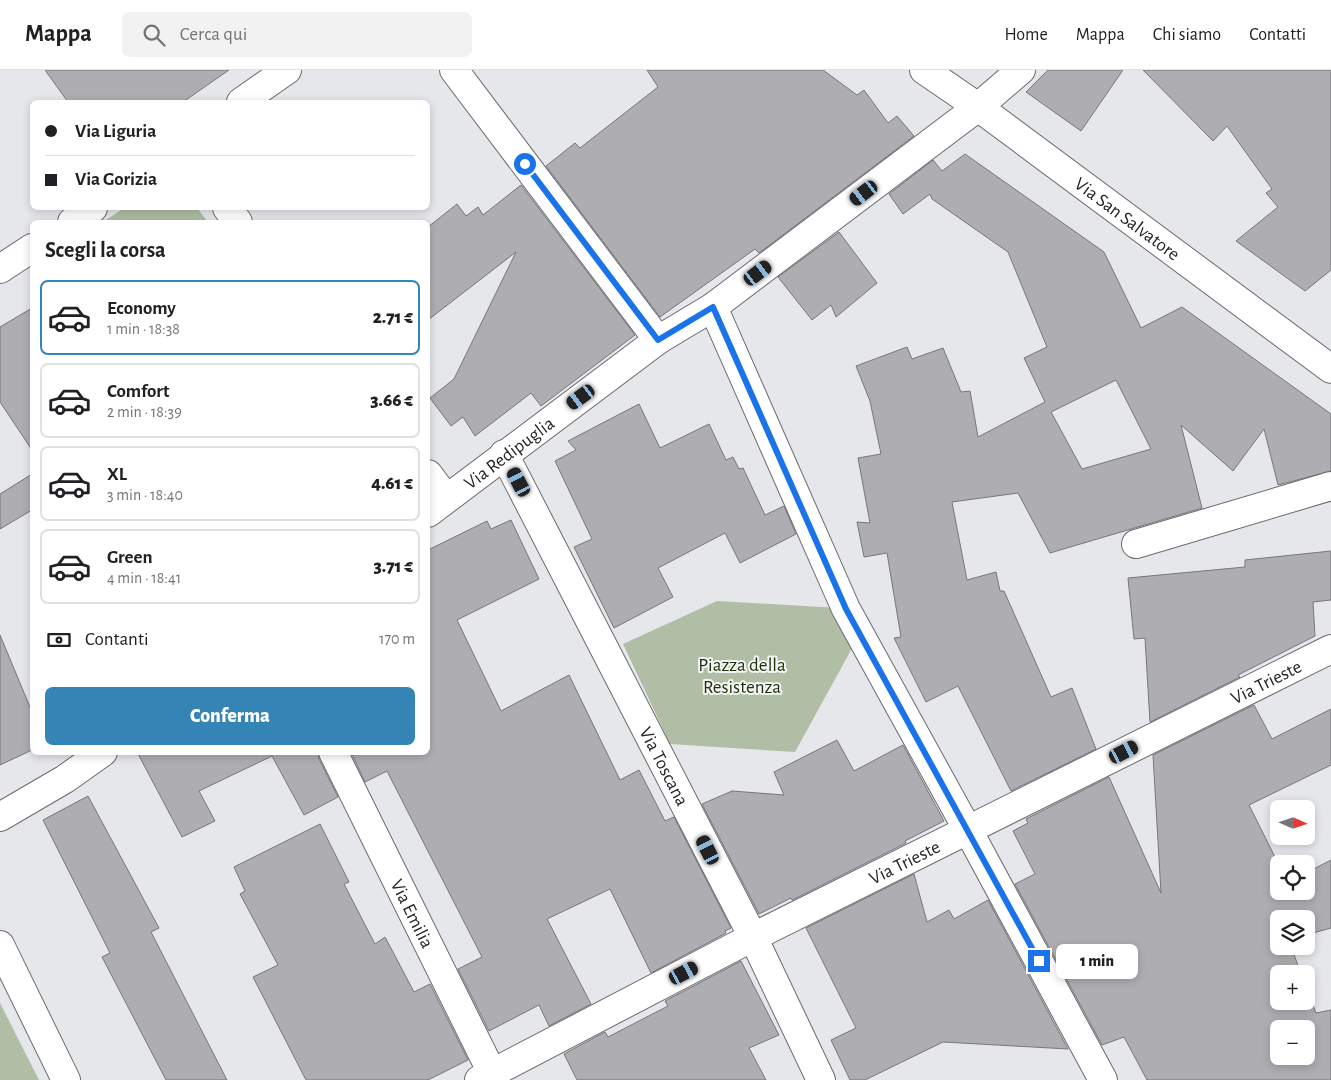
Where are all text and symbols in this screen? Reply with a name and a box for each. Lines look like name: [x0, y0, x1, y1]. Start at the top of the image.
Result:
search box: [122, 12, 472, 57]
icon: search: [140, 21, 168, 49]
text: Mappa: [25, 22, 92, 46]
text: Cerca qui: [180, 25, 247, 44]
text: Home: [1004, 26, 1048, 44]
text: Mappa: [1076, 26, 1125, 44]
text: Chi siamo: [1153, 26, 1221, 44]
text: Contatti: [1249, 26, 1306, 44]
text: Via Liguria: [75, 122, 156, 141]
route start: [514, 153, 536, 175]
text: Via Gorizia: [75, 170, 157, 189]
street label: Via San Salvatore: [1071, 174, 1183, 264]
car: [847, 178, 880, 208]
text: Scegli la corsa: [45, 239, 166, 261]
car: [741, 258, 774, 288]
icon: car: [47, 295, 92, 340]
text: Economy: [107, 299, 176, 318]
text: 2.71 €: [373, 308, 413, 327]
text: 1 min · 18:38: [107, 321, 180, 337]
icon: car: [47, 378, 92, 423]
text: Comfort: [107, 382, 169, 401]
car: [564, 382, 597, 412]
text: 3.66 €: [370, 391, 413, 410]
text: 2 min · 18:39: [107, 404, 182, 420]
street label: Via Redipuglia: [461, 414, 558, 493]
icon: car: [47, 461, 92, 506]
text: XL: [107, 465, 127, 484]
car: [505, 465, 532, 499]
text: 4.61 €: [371, 474, 413, 493]
text: 3 min · 18:40: [107, 487, 183, 503]
icon: car: [47, 544, 92, 589]
text: Green: [107, 548, 153, 567]
text: 3.71 €: [373, 557, 413, 576]
text: 4 min · 18:41: [107, 570, 181, 586]
icon: cash: [45, 626, 73, 654]
text: Contanti: [85, 630, 149, 649]
text: 170 m: [379, 631, 415, 647]
park label: Piazza della Resistenza: [698, 656, 786, 697]
street label: Via Trieste: [1228, 657, 1305, 708]
button: Conferma: [45, 687, 415, 745]
street label: Via Toscana: [635, 724, 692, 809]
car: [1107, 739, 1140, 765]
north arrow: [1270, 800, 1315, 845]
map controls: [1270, 800, 1315, 1065]
car: [694, 833, 721, 867]
street label: Via Trieste: [866, 837, 943, 889]
button: locate: [1270, 855, 1315, 900]
street label: Via Emilia: [387, 877, 437, 952]
button: layers: [1270, 910, 1315, 955]
callout: 1 min: [1056, 944, 1139, 978]
route end: [1028, 950, 1050, 972]
text: 1 min: [1080, 953, 1114, 969]
car: [667, 959, 700, 987]
button: +: [1270, 965, 1315, 1010]
button: −: [1270, 1020, 1315, 1065]

